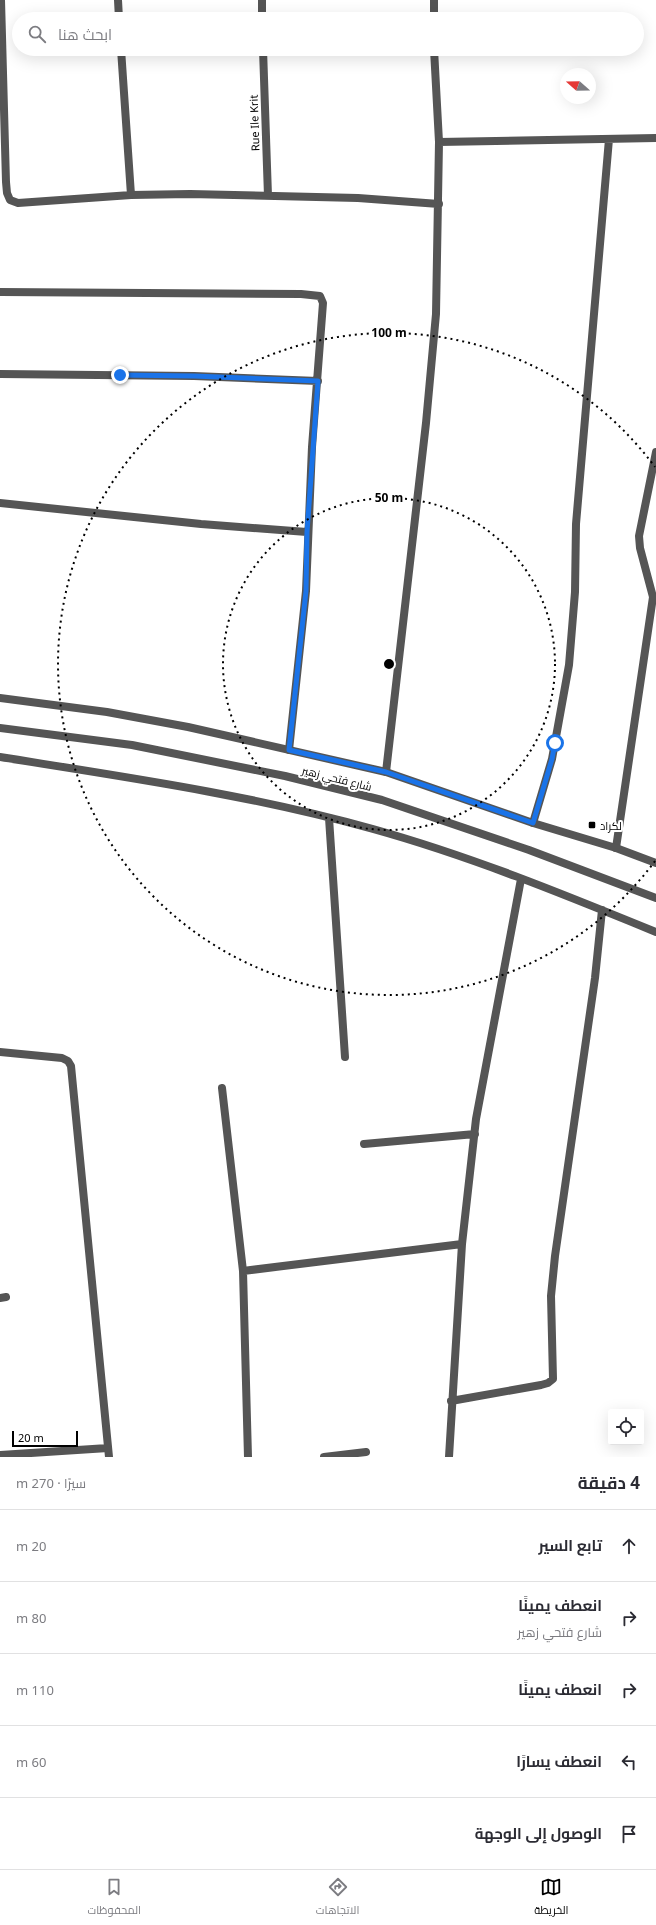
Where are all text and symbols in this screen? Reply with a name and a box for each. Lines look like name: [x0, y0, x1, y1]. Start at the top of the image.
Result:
search box: [12, 12, 644, 56]
icon: search: [26, 23, 48, 45]
text: ابحث هنا: [58, 24, 112, 44]
north arrow: [560, 68, 596, 104]
street label: Rue Ile Krit: [246, 94, 262, 151]
text: 100 m: [371, 324, 407, 341]
route end: [111, 366, 129, 384]
text: 50 m: [375, 489, 403, 506]
centre of rings: [382, 657, 396, 671]
route start: [546, 734, 564, 752]
street label: شارع فتحي زهير: [299, 762, 373, 796]
place label: لكراد: [600, 818, 622, 833]
marker: لكراد: [587, 820, 597, 830]
map controls: [608, 1409, 644, 1445]
button: locate: [608, 1409, 644, 1445]
scale bar: [12, 1429, 78, 1448]
text: 20 m: [18, 1430, 44, 1445]
text: 4 دقيقة: [578, 1471, 640, 1494]
text: سيرًا · 270 m: [16, 1474, 86, 1492]
text: تابع السير: [538, 1535, 602, 1555]
icon: ahead: [618, 1535, 640, 1557]
text: 20 m: [16, 1537, 46, 1555]
text: انعطف يمينًا: [518, 1595, 602, 1615]
icon: right: [618, 1607, 640, 1629]
text: 80 m: [16, 1609, 46, 1627]
text: شارع فتحي زهير: [518, 1623, 602, 1641]
text: انعطف يمينًا: [518, 1679, 602, 1699]
icon: right: [618, 1679, 640, 1701]
text: 110 m: [16, 1681, 54, 1699]
text: انعطف يسارًا: [516, 1751, 602, 1771]
icon: left: [618, 1751, 640, 1773]
text: 60 m: [16, 1753, 46, 1771]
text: الوصول إلى الوجهة: [475, 1823, 602, 1843]
icon: arrive: [618, 1823, 640, 1845]
tab: المحفوظات: [87, 1876, 141, 1920]
tab: الاتجاهات: [316, 1876, 359, 1920]
tab: الخريطة: [534, 1876, 569, 1920]

